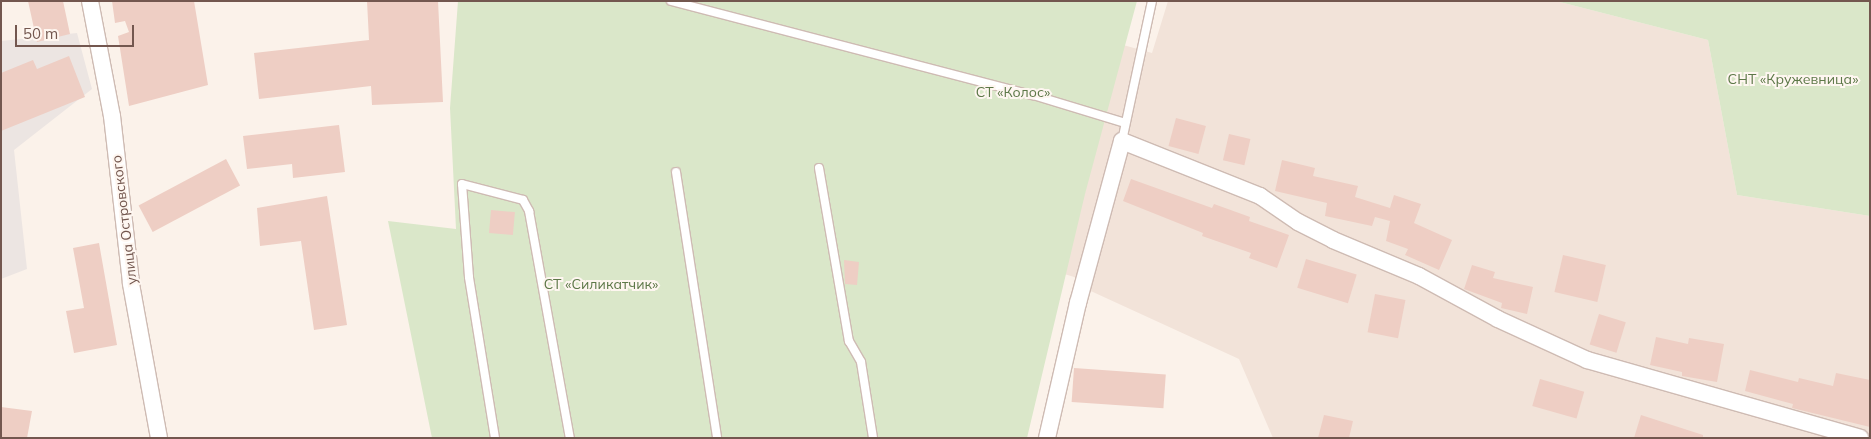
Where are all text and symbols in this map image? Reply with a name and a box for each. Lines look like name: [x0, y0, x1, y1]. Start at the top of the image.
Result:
scale bar: [18, 15, 136, 47]
text: 50 m: [23, 24, 58, 43]
park label: СНТ «Кружевница»: [1728, 71, 1858, 87]
park label: СТ «Колос»: [976, 84, 1050, 100]
street label: улица Островского: [108, 154, 140, 286]
park label: СТ «Силикатчик»: [544, 276, 658, 292]

